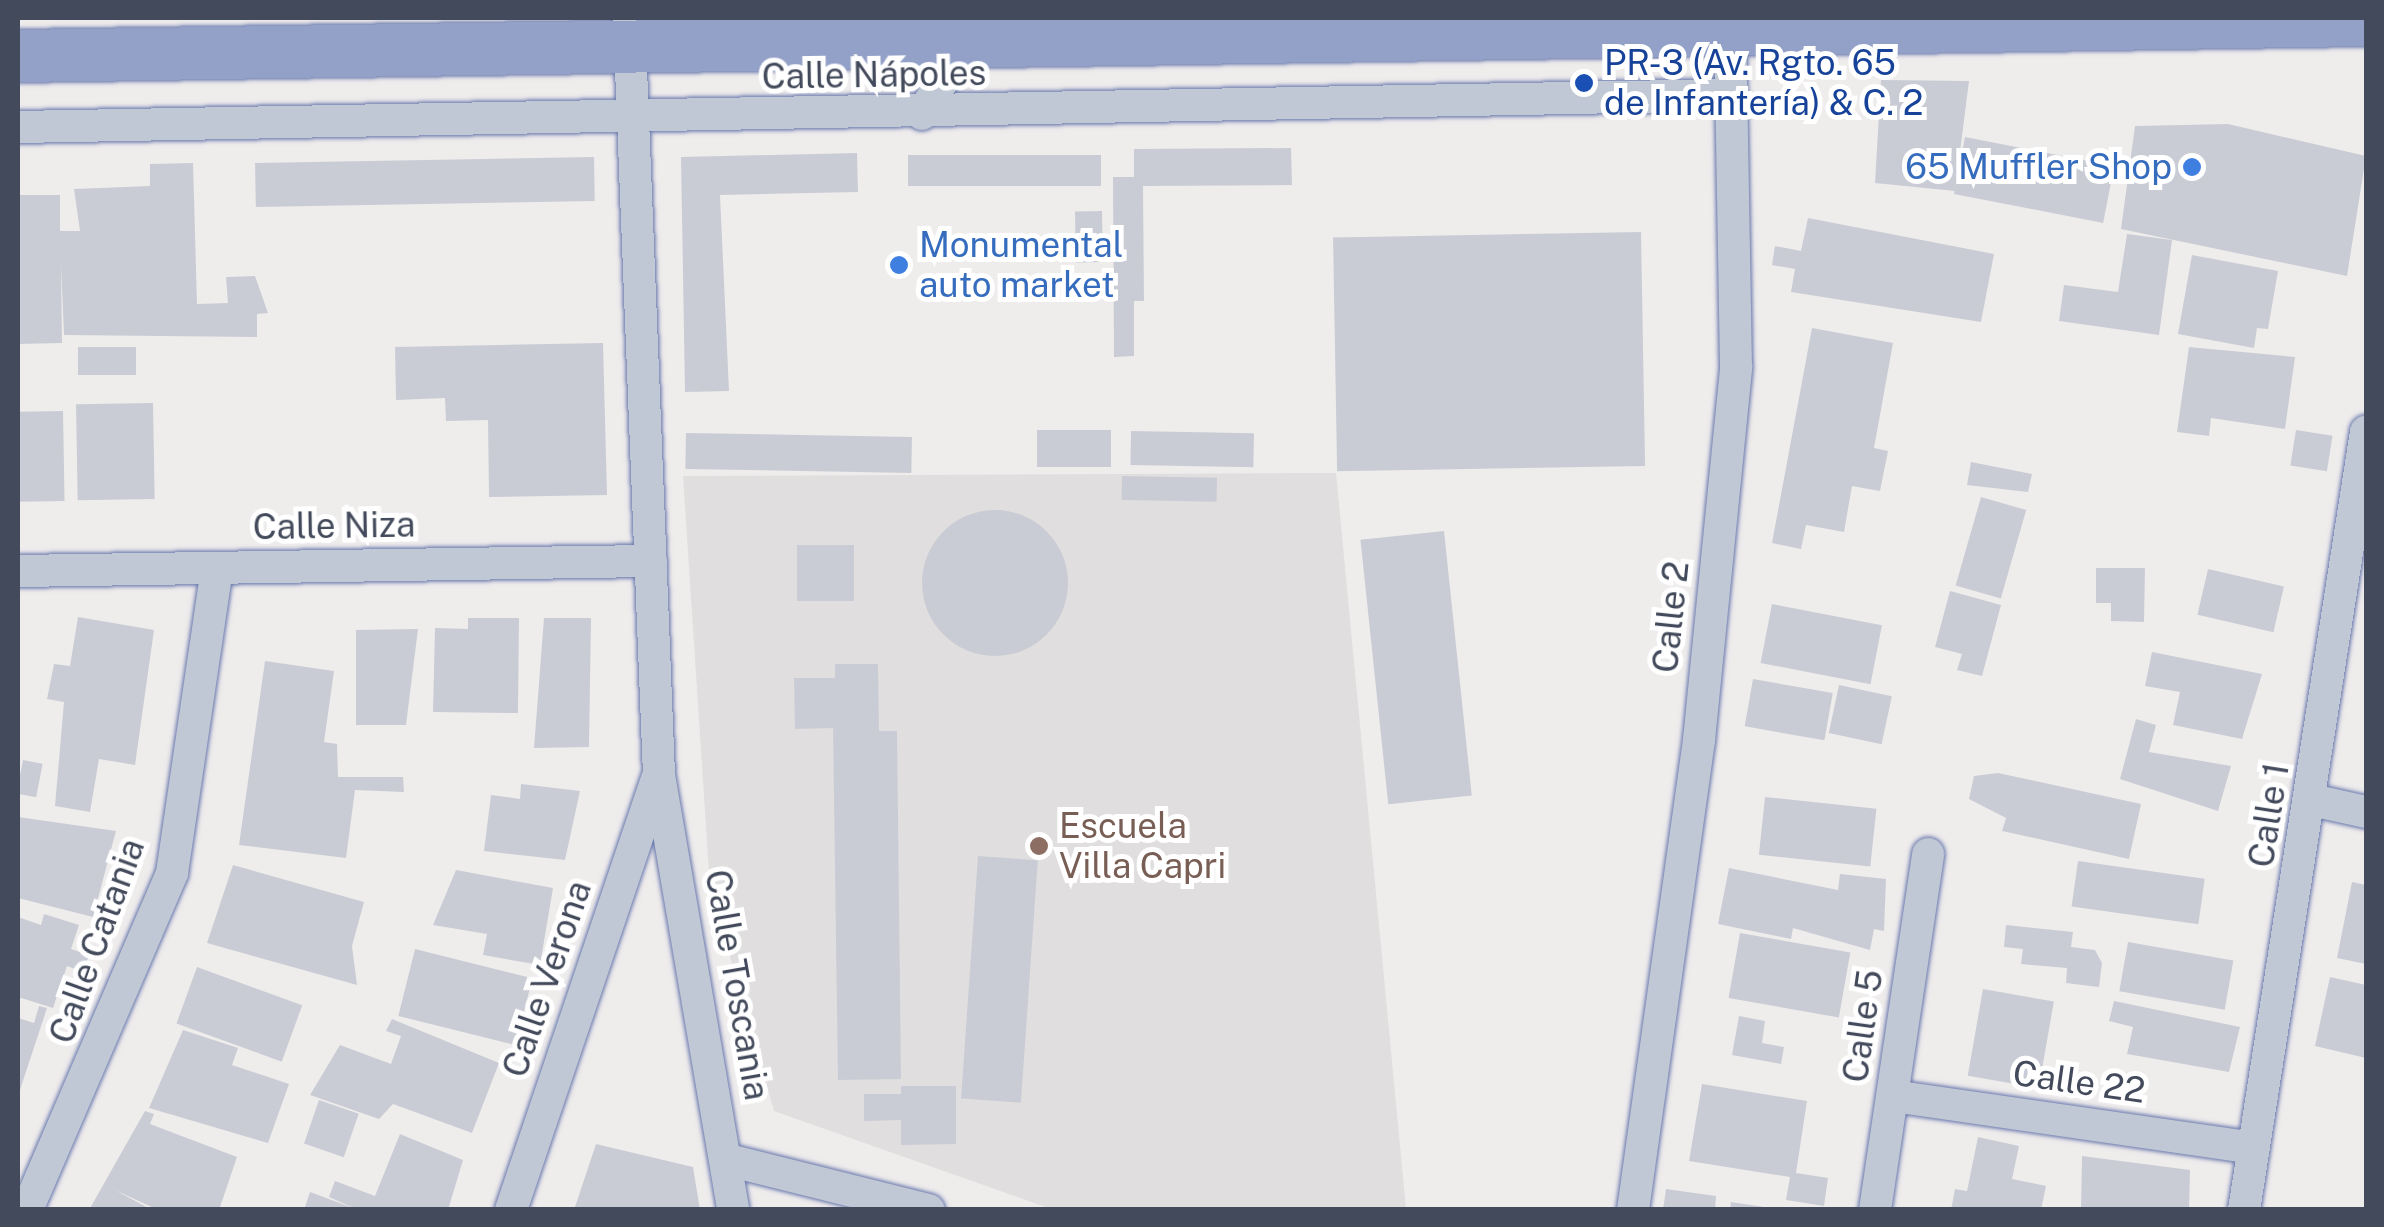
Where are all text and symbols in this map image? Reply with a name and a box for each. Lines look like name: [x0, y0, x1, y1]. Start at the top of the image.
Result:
place label: PR-3 (Av. Rgto. 65 de Infantería) & C. 2: [1604, 42, 1924, 124]
street label: Calle Nápoles: [761, 52, 987, 98]
marker: PR-3 (Av. Rgto. 65 de Infantería) & C. 2: [1573, 72, 1595, 94]
place label: 65 Muffler Shop: [1905, 146, 2172, 188]
marker: 65 Muffler Shop: [2181, 156, 2203, 178]
place label: Monumental auto market: [919, 224, 1123, 306]
marker: Monumental auto market: [888, 254, 910, 276]
street label: Calle Niza: [252, 504, 416, 548]
street label: Calle 2: [1644, 559, 1698, 675]
street label: Calle 1: [2240, 760, 2298, 870]
place label: Escuela Villa Capri: [1059, 805, 1226, 887]
street label: Calle Catania: [41, 833, 153, 1049]
marker: Escuela Villa Capri: [1028, 835, 1050, 857]
street label: Calle Toscania: [696, 866, 778, 1104]
street label: Calle Verona: [494, 875, 600, 1083]
street label: Calle 5: [1834, 967, 1892, 1085]
street label: Calle 22: [2010, 1052, 2148, 1112]

